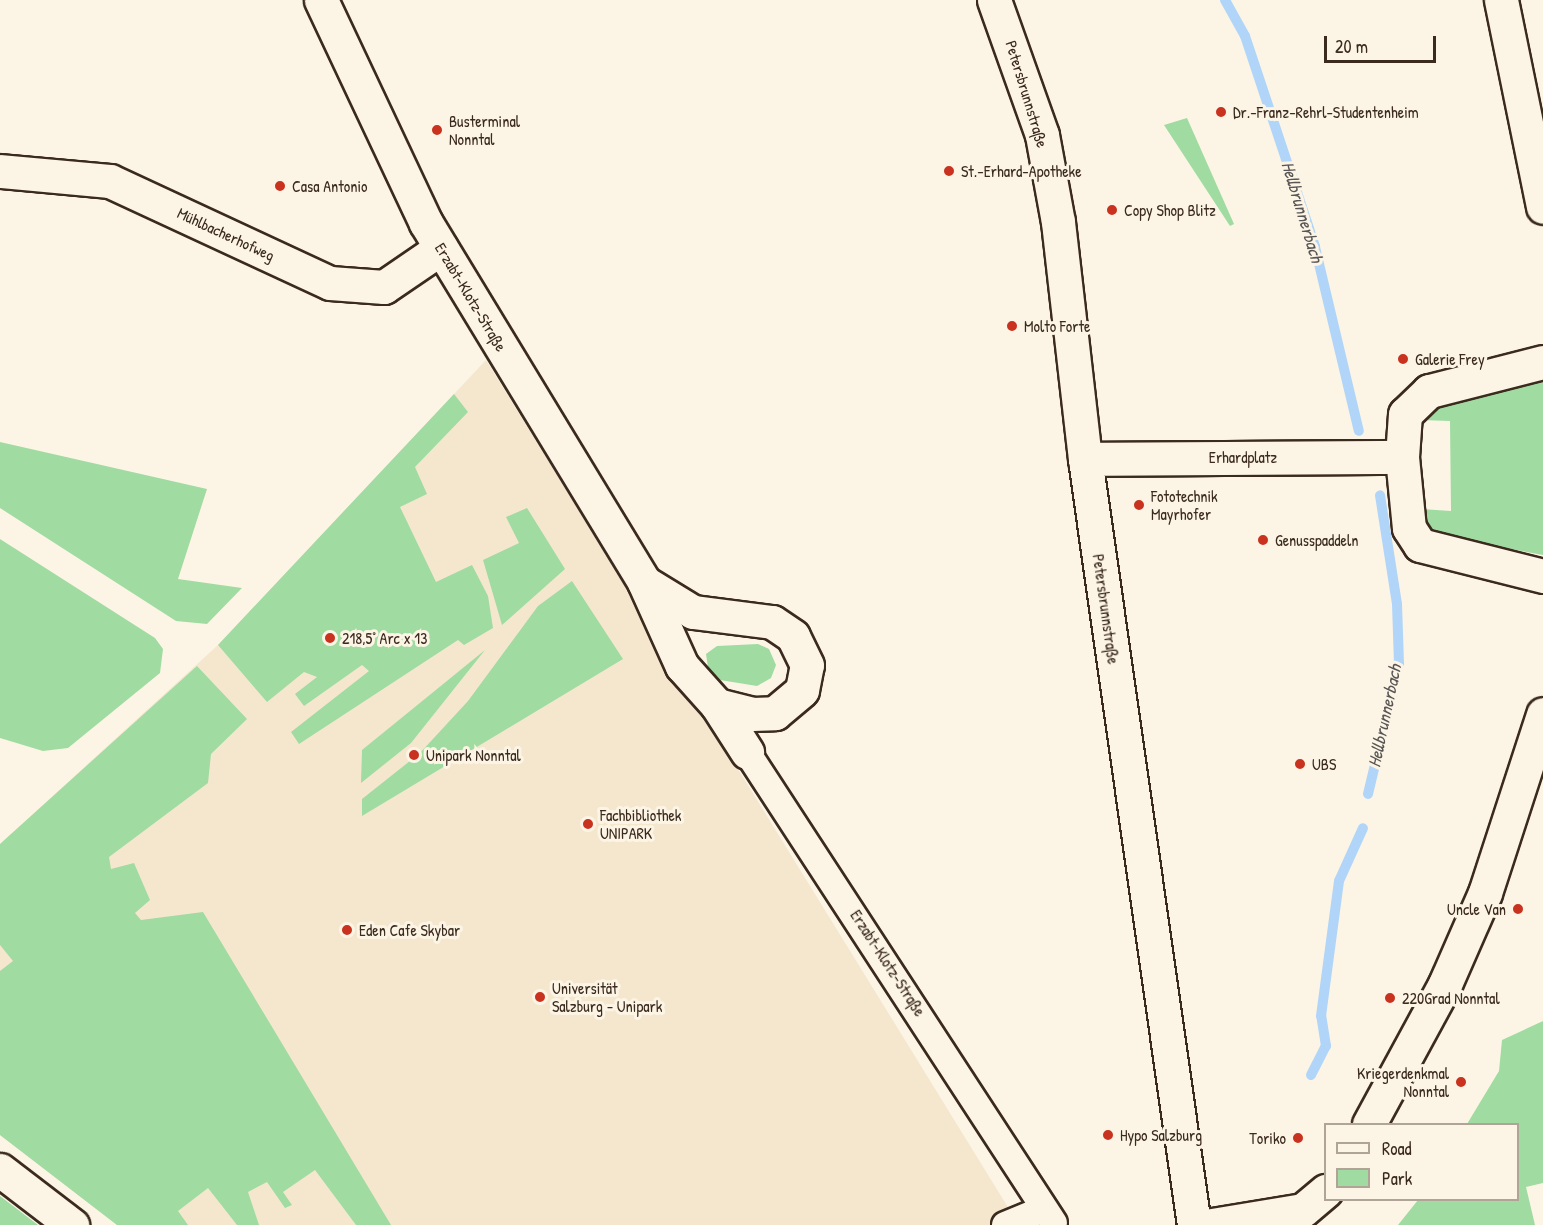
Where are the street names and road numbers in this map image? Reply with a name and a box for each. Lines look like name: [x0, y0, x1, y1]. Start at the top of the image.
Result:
street label: Petersbrunnstraße: [1002, 38, 1052, 150]
street label: Mühlbacherhofweg: [174, 203, 278, 265]
street label: Erzabt-Klotz-Straße: [431, 239, 511, 355]
street label: Erhardplatz: [1209, 447, 1277, 467]
street label: Petersbrunnstraße: [1089, 553, 1123, 665]
street label: Erzabt-Klotz-Straße: [846, 906, 930, 1020]

